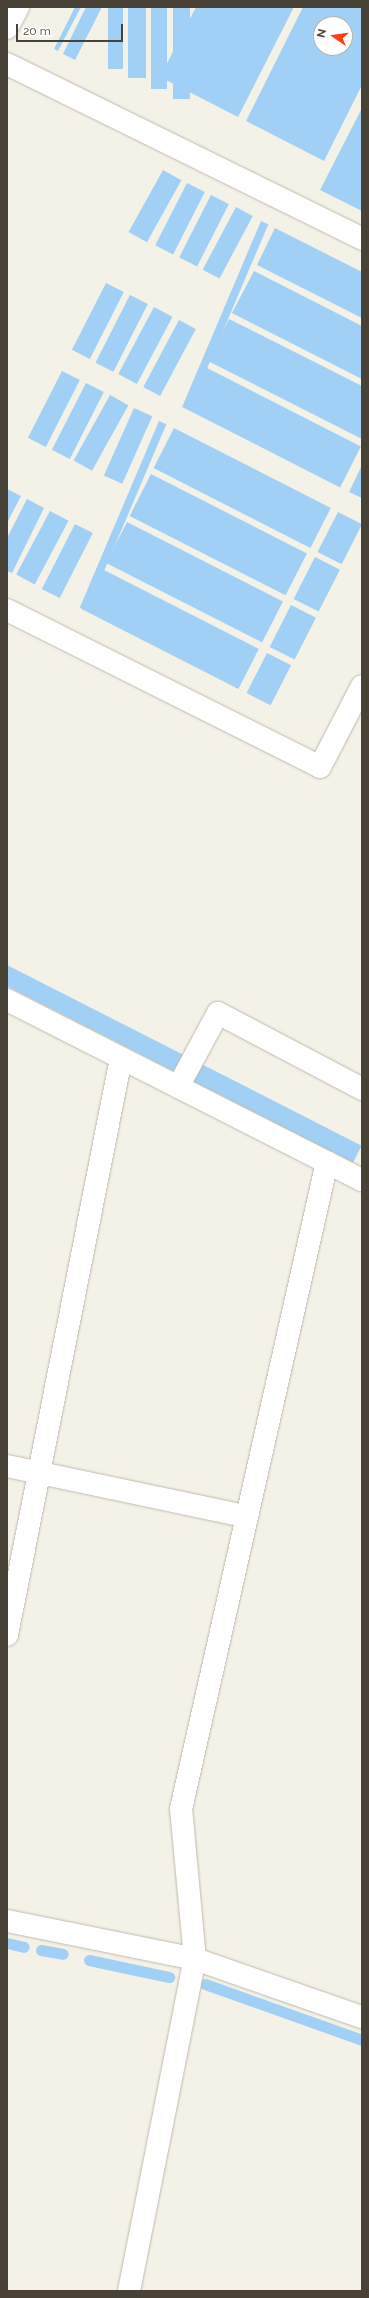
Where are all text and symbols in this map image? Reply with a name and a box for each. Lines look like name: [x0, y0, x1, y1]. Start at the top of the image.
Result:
scale bar: [18, 16, 125, 42]
north arrow: [313, 16, 353, 56]
text: 20 m: [23, 24, 51, 38]
text: N: [315, 28, 329, 39]

